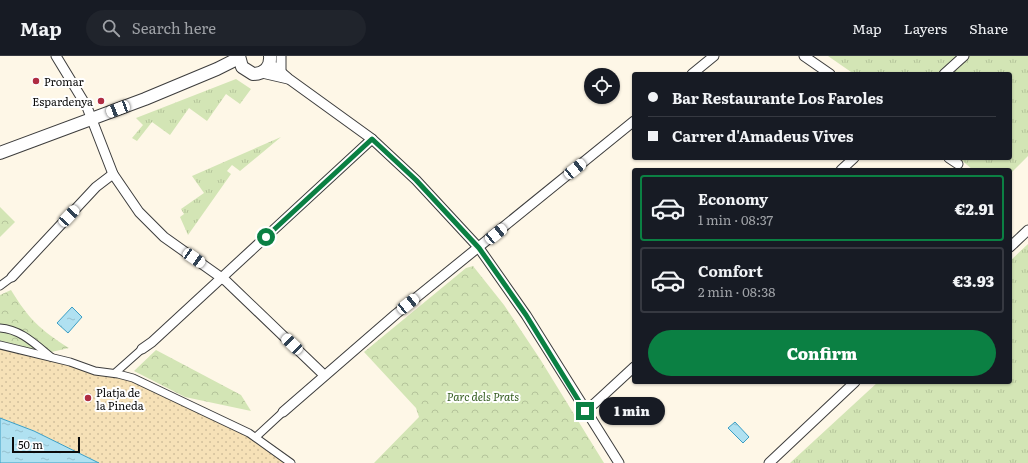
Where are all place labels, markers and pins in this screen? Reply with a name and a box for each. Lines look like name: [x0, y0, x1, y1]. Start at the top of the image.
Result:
place label: Promar: [44, 73, 85, 89]
marker: Promar: [31, 76, 41, 86]
place label: Espardenya: [32, 93, 93, 109]
marker: Espardenya: [96, 96, 106, 106]
place label: Platja de la Pineda: [96, 384, 144, 413]
marker: Platja de la Pineda: [83, 393, 93, 403]

